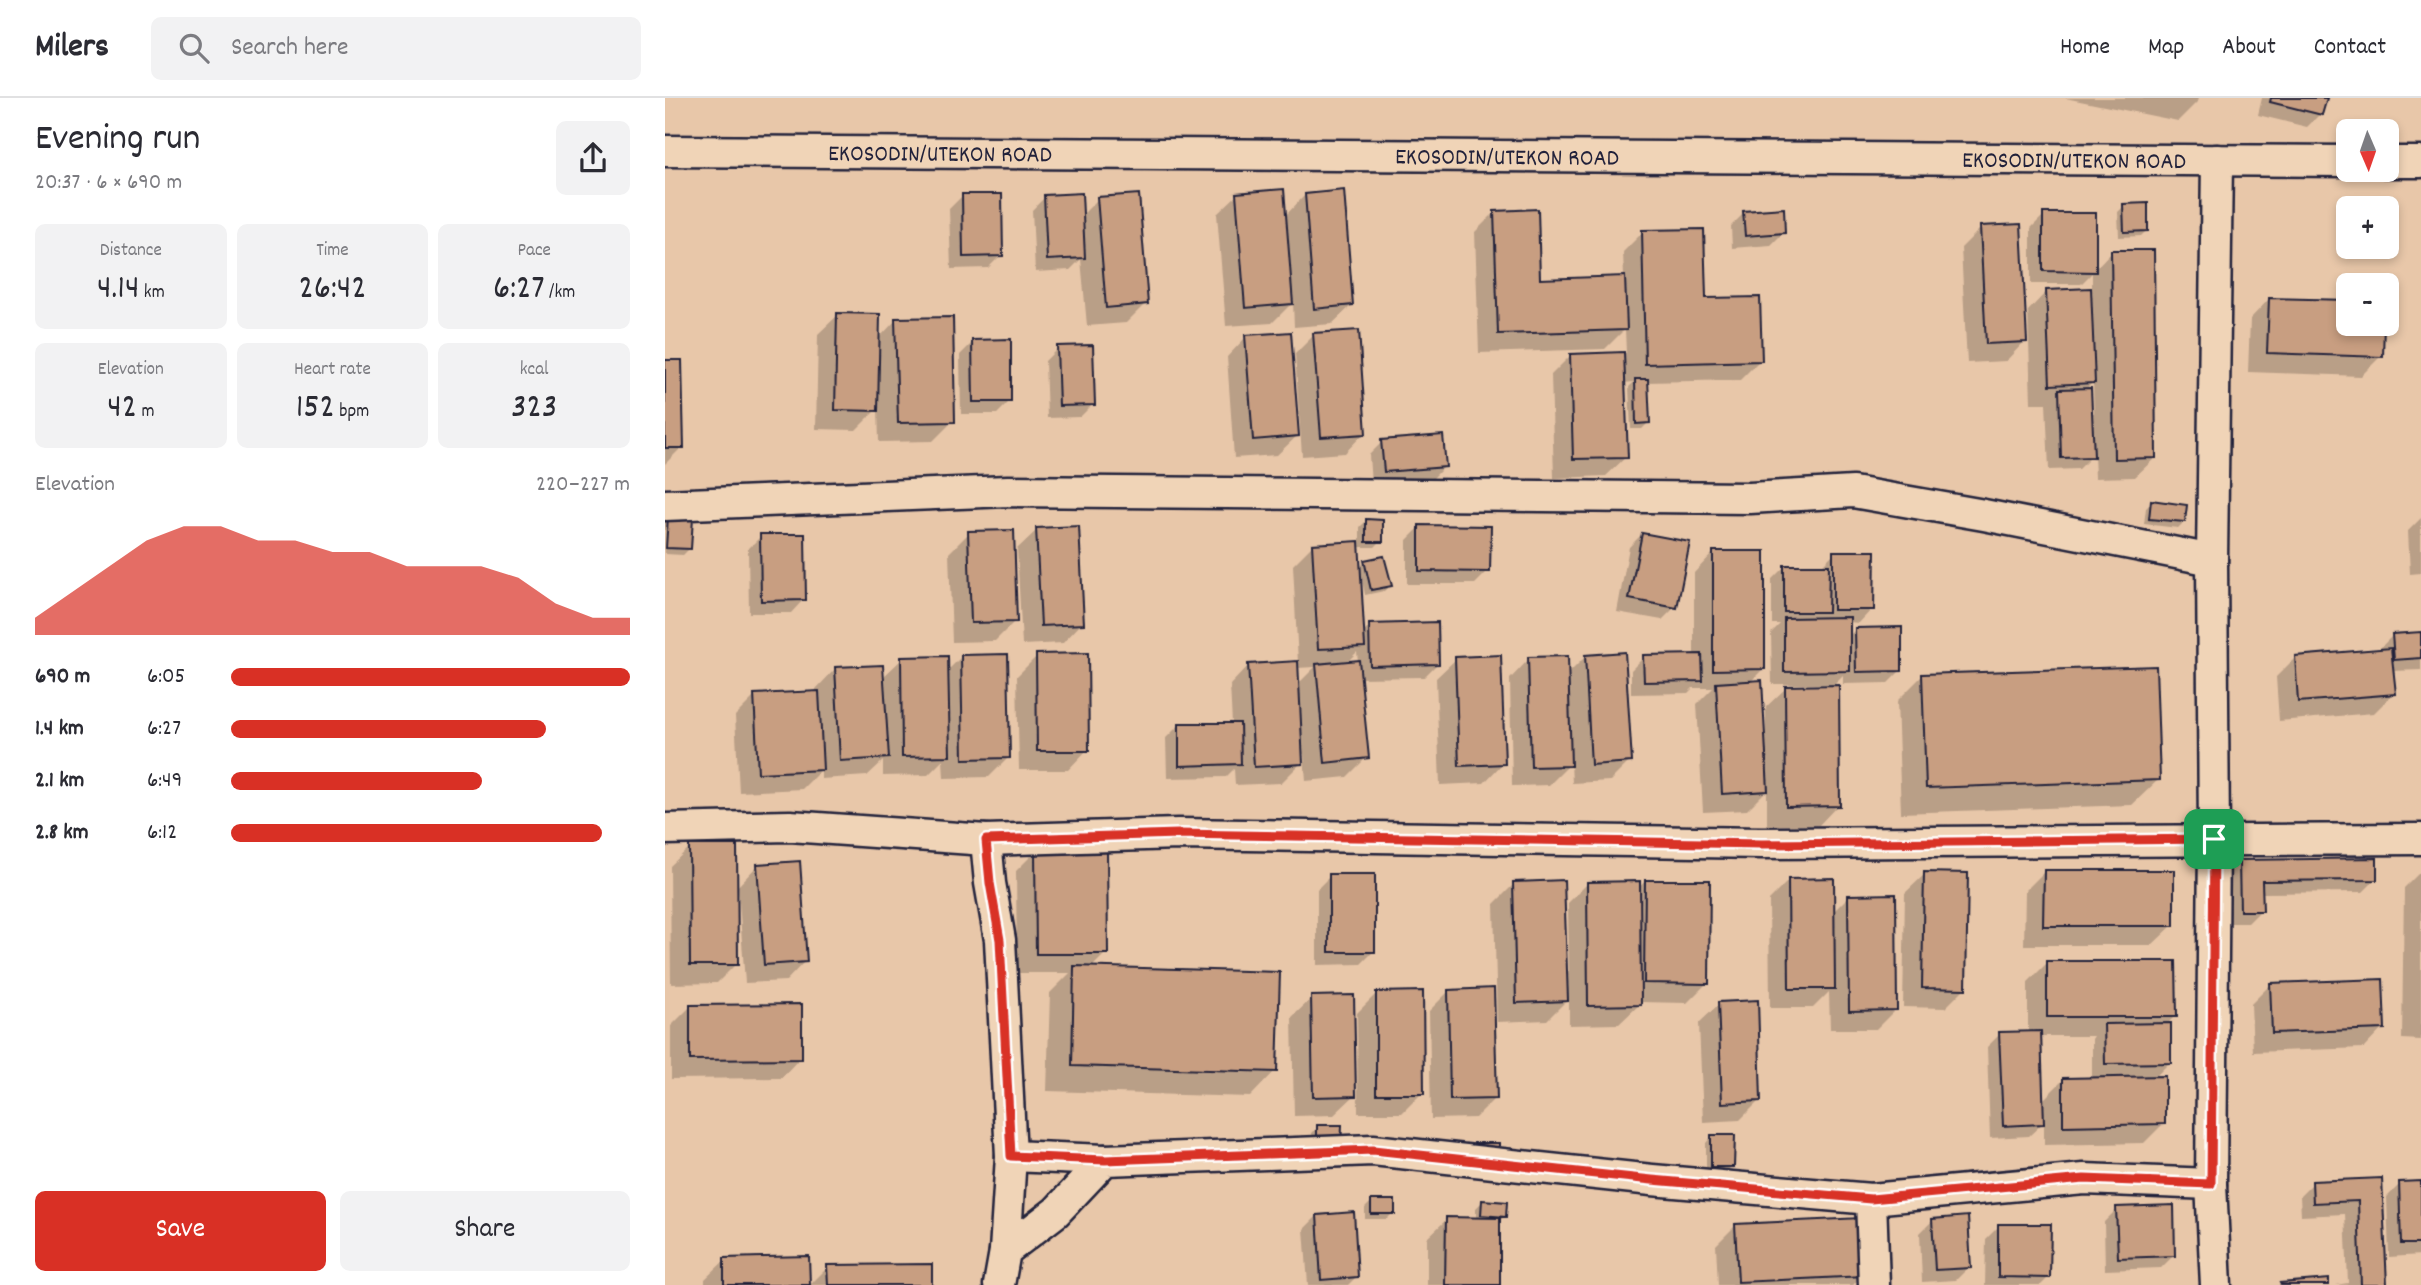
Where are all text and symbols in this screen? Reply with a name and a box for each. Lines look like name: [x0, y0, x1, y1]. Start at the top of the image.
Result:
search box: [151, 17, 641, 80]
text: Milers: [35, 25, 109, 72]
icon: search: [175, 29, 213, 67]
text: Search here: [231, 30, 348, 67]
text: Home: [2060, 31, 2110, 65]
text: Map: [2148, 31, 2184, 65]
text: About: [2222, 31, 2276, 65]
text: Contact: [2314, 31, 2386, 65]
text: Evening run: [35, 113, 200, 168]
north arrow: [2336, 119, 2399, 182]
map controls: [2336, 119, 2399, 336]
button: share: [556, 121, 630, 195]
street label: EKOSODIN/UTEKON ROAD: [828, 138, 1052, 173]
street label: EKOSODIN/UTEKON ROAD: [1395, 141, 1619, 177]
street label: EKOSODIN/UTEKON ROAD: [1962, 145, 2186, 180]
text: 20:37 · 6 × 690 m: [35, 167, 182, 200]
button: +: [2336, 196, 2399, 259]
text: Distance: [100, 238, 162, 265]
text: Time: [316, 238, 349, 265]
text: Pace: [517, 238, 551, 265]
text: 4.14: [97, 265, 139, 315]
text: 26:42: [298, 265, 367, 315]
text: 6:27: [493, 265, 545, 315]
button: −: [2336, 273, 2399, 336]
text: km: [139, 280, 165, 307]
text: /km: [545, 280, 575, 307]
text: Elevation: [98, 357, 164, 384]
text: Heart rate: [294, 357, 371, 384]
text: kcal: [520, 357, 549, 384]
text: 42: [107, 384, 137, 434]
text: 152: [296, 384, 335, 434]
text: 323: [511, 384, 557, 434]
text: m: [137, 399, 154, 426]
text: bpm: [335, 399, 369, 426]
text: Elevation: [35, 469, 115, 502]
text: 220–227 m: [536, 469, 630, 502]
text: 690 m: [35, 661, 90, 694]
text: 6:05: [147, 661, 185, 694]
text: 1.4 km: [35, 713, 84, 746]
text: 6:27: [147, 713, 181, 746]
text: 2.1 km: [35, 765, 84, 798]
text: 6:49: [147, 765, 182, 798]
pin: [2184, 809, 2244, 869]
text: 2.8 km: [35, 817, 89, 850]
text: 6:12: [147, 817, 177, 850]
icon: arrive: [2195, 820, 2233, 858]
button: Save: [35, 1191, 326, 1271]
button: Share: [340, 1191, 630, 1271]

